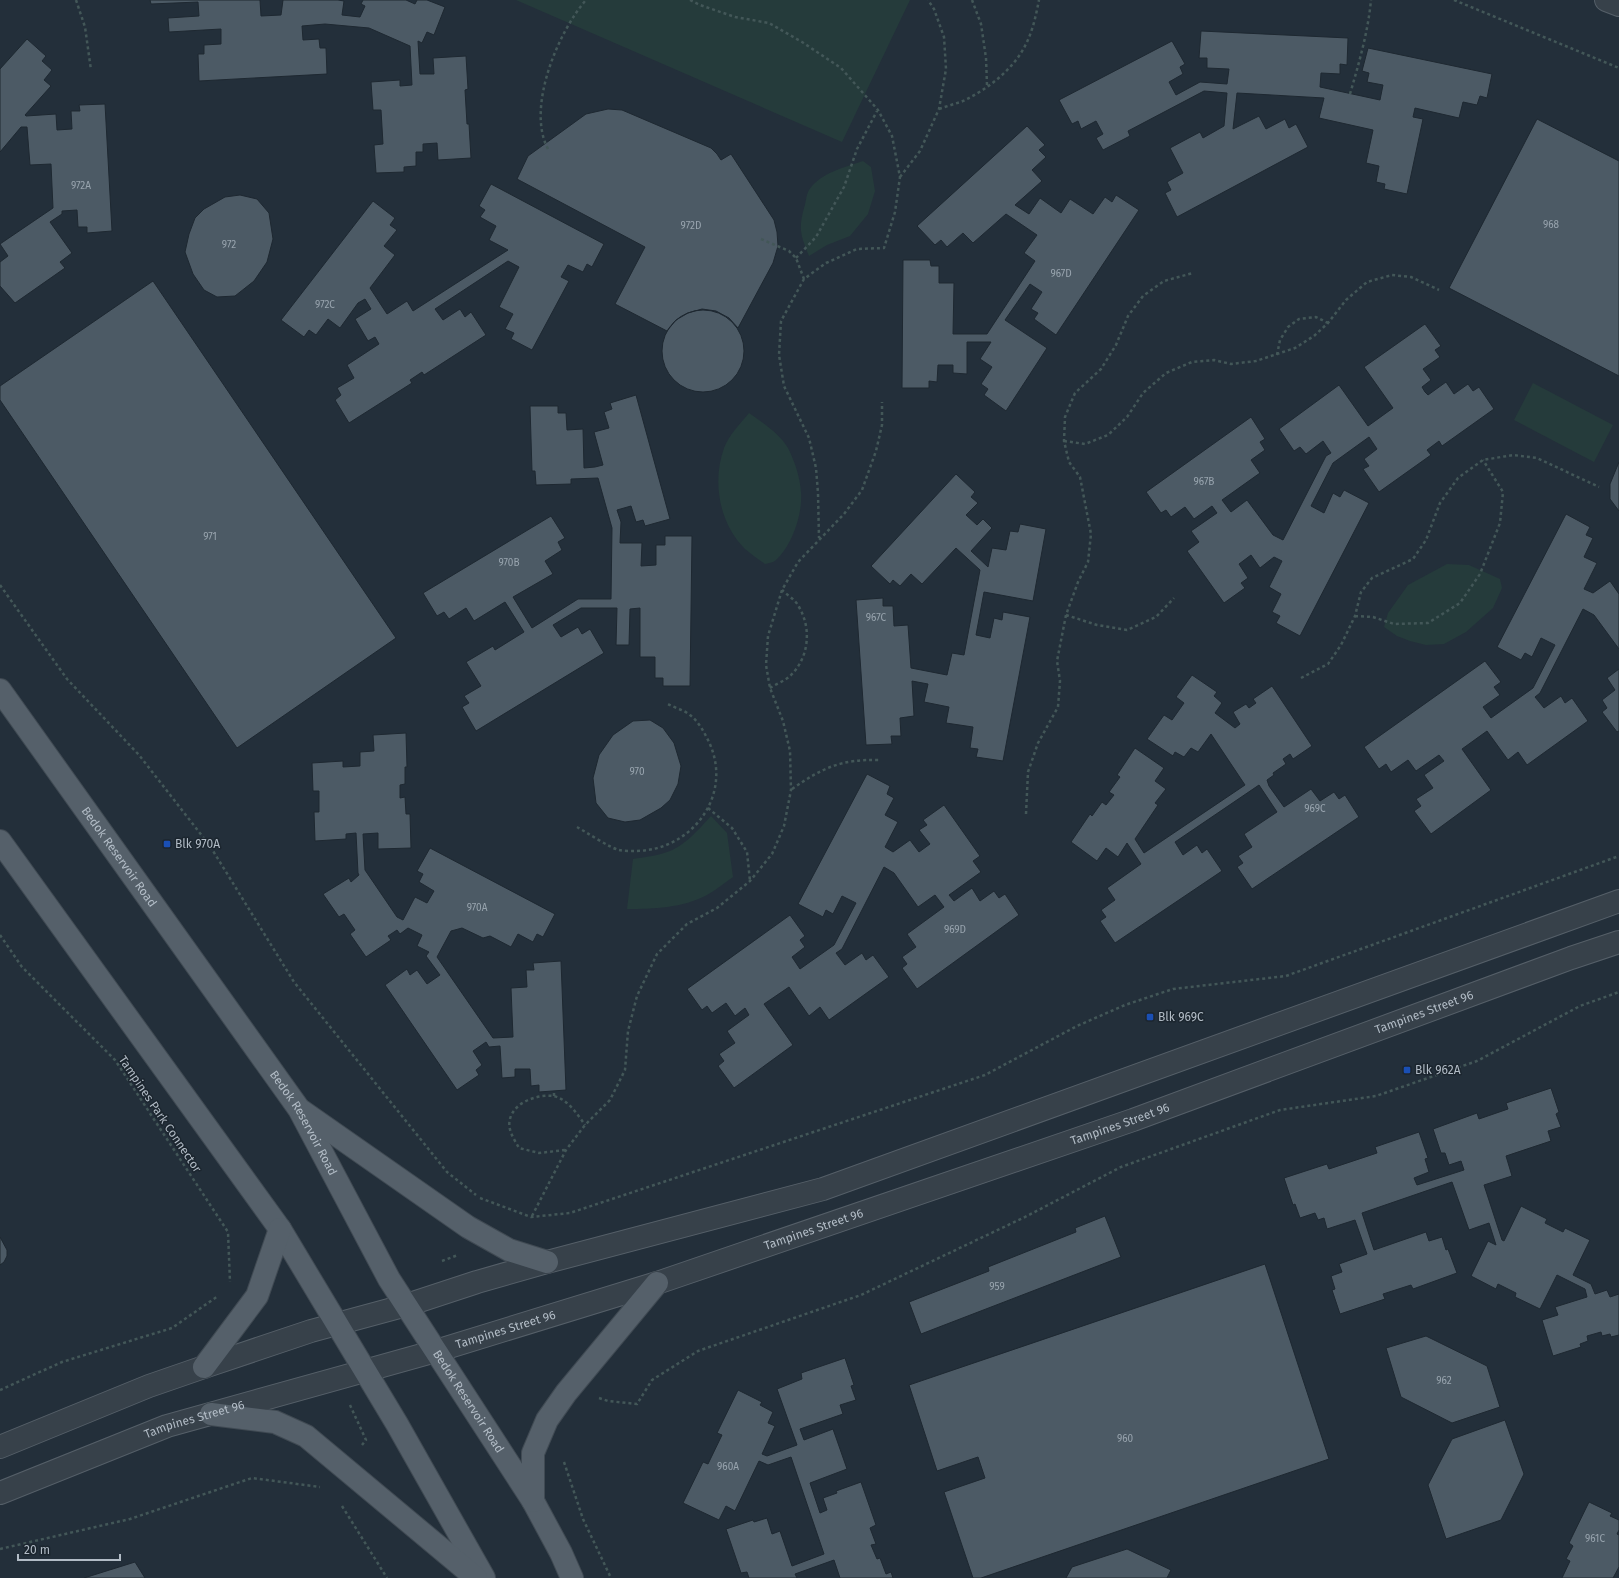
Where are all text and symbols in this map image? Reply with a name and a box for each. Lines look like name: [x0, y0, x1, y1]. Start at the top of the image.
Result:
house number: 972A: [71, 180, 91, 192]
house number: 968: [1543, 219, 1560, 231]
house number: 972D: [681, 220, 701, 232]
house number: 972: [222, 239, 236, 251]
house number: 967D: [1050, 268, 1072, 280]
house number: 972C: [315, 299, 335, 311]
house number: 967B: [1194, 476, 1214, 488]
house number: 971: [203, 531, 217, 543]
house number: 970B: [498, 557, 520, 569]
house number: 967C: [866, 612, 887, 624]
house number: 970: [629, 766, 645, 778]
house number: 969C: [1304, 803, 1326, 815]
street label: Bedok Reservoir Road: [79, 804, 160, 910]
place label: Blk 970A: [175, 837, 220, 851]
marker: Blk 970A: [162, 839, 172, 849]
house number: 970A: [467, 902, 488, 914]
house number: 969D: [944, 924, 966, 936]
street label: Tampines Street 96: [1373, 988, 1475, 1037]
place label: Blk 969C: [1158, 1010, 1204, 1024]
marker: Blk 969C: [1145, 1012, 1155, 1022]
street label: Tampines Park Connector: [116, 1053, 205, 1175]
place label: Blk 962A: [1415, 1063, 1461, 1077]
marker: Blk 962A: [1402, 1065, 1412, 1075]
street label: Bedok Reservoir Road: [267, 1068, 340, 1178]
street label: Tampines Street 96: [1069, 1100, 1171, 1148]
street label: Tampines Street 96: [762, 1206, 865, 1253]
house number: 959: [989, 1281, 1005, 1293]
street label: Tampines Street 96: [454, 1308, 557, 1352]
street label: Bedok Reservoir Road: [430, 1347, 507, 1455]
house number: 962: [1436, 1375, 1452, 1387]
street label: Tampines Street 96: [142, 1398, 246, 1441]
house number: 960: [1117, 1433, 1133, 1445]
house number: 960A: [717, 1461, 739, 1473]
house number: 961C: [1585, 1533, 1605, 1545]
scale bar: [18, 1536, 120, 1562]
text: 20 m: [24, 1543, 50, 1557]

